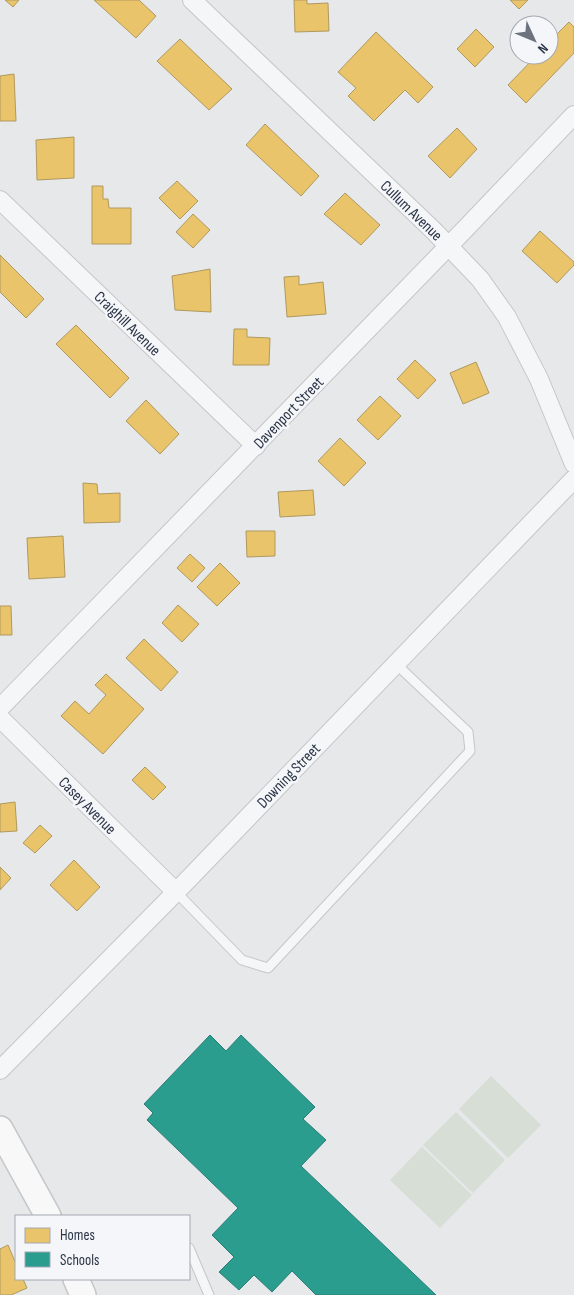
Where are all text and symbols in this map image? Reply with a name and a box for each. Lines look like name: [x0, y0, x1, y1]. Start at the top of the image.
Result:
north arrow: [509, 15, 559, 65]
text: N: [534, 40, 552, 57]
street label: Cullum Avenue: [376, 177, 446, 245]
street label: Craighill Avenue: [90, 288, 164, 360]
street label: Davenport Street: [250, 373, 328, 453]
street label: Downing Street: [253, 740, 325, 812]
street label: Casey Avenue: [54, 773, 120, 839]
legend: [15, 1215, 190, 1280]
text: Homes: [60, 1226, 95, 1245]
text: Schools: [60, 1251, 99, 1270]

